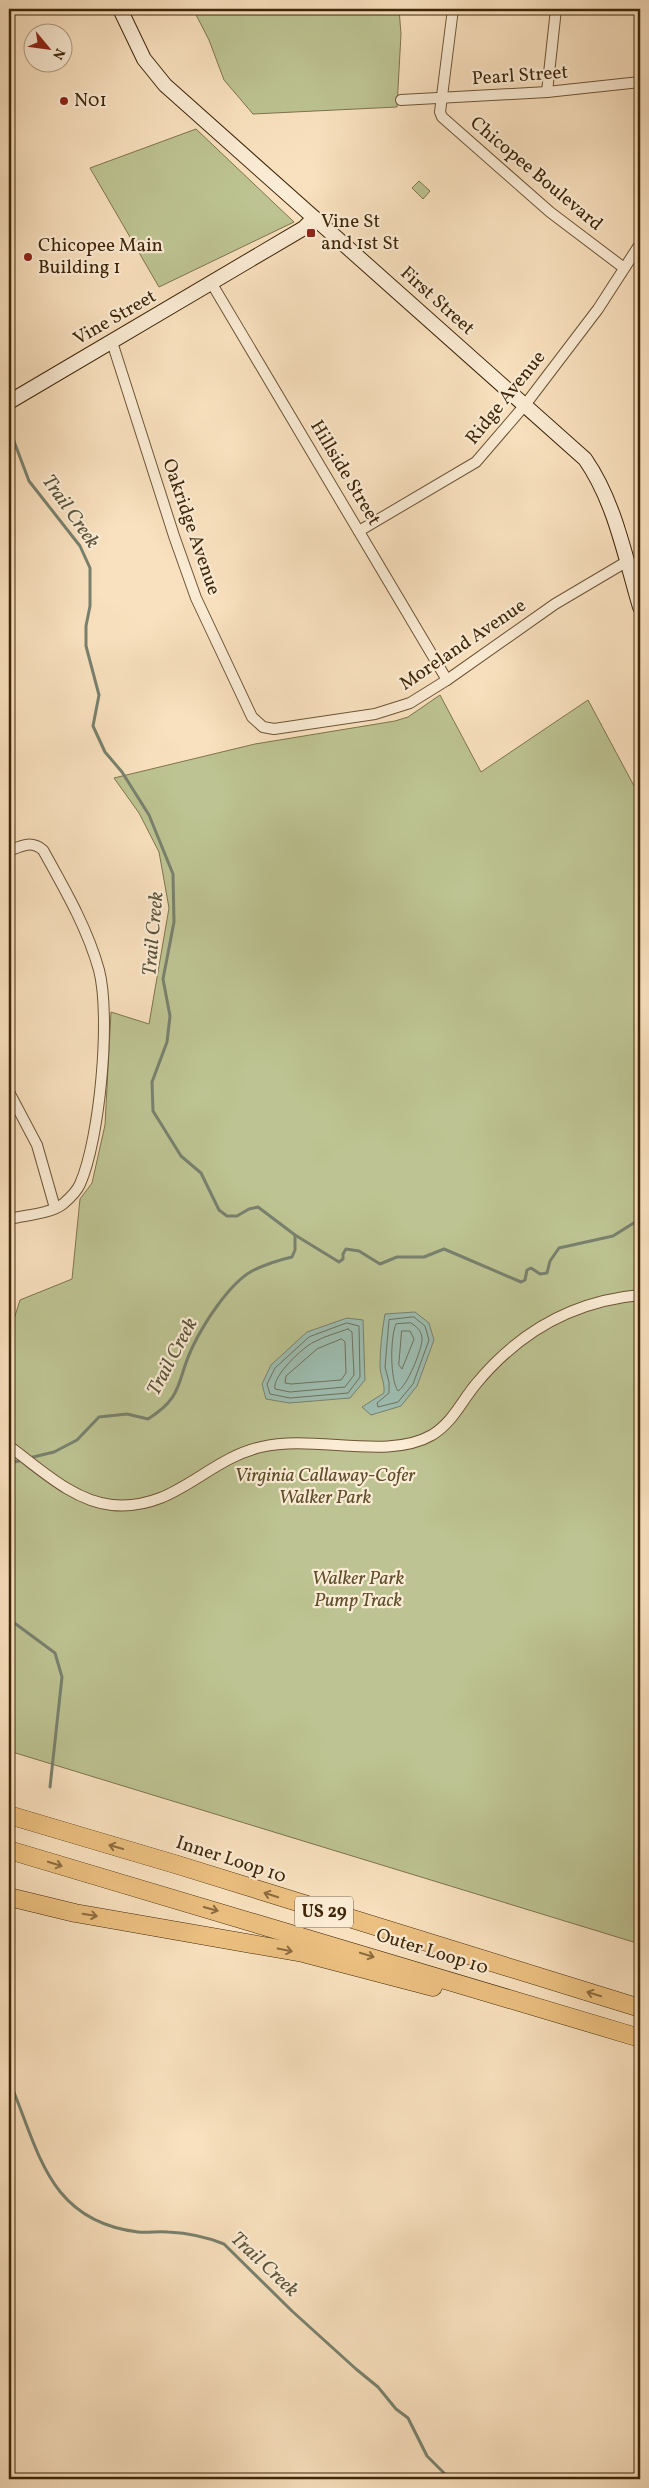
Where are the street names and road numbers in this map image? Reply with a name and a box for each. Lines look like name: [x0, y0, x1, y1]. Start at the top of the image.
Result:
street label: Pearl Street: [471, 60, 569, 92]
street label: Chicopee Boulevard: [464, 111, 608, 237]
street label: First Street: [394, 261, 480, 342]
street label: Vine Street: [69, 284, 162, 352]
street label: Ridge Avenue: [460, 345, 552, 451]
street label: Hillside Street: [303, 415, 387, 531]
street label: Oakridge Avenue: [155, 455, 227, 599]
street label: Moreland Avenue: [395, 593, 531, 697]
street label: Inner Loop 10: [173, 1830, 289, 1890]
road number: US 29: [295, 1896, 353, 1928]
street label: Outer Loop 10: [373, 1923, 491, 1981]

